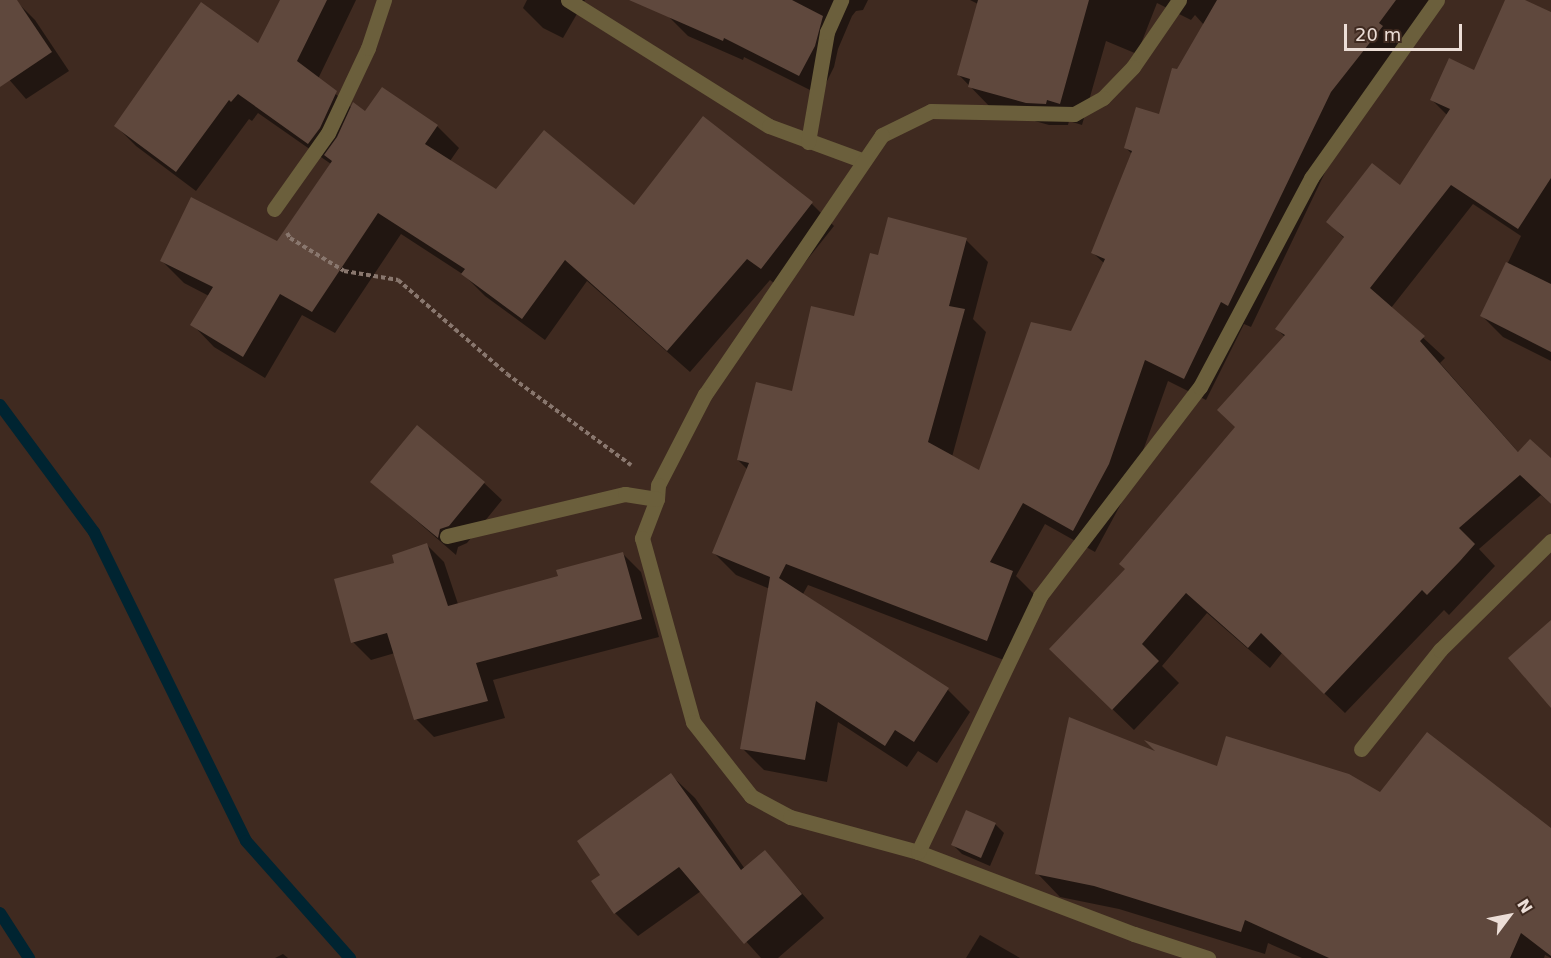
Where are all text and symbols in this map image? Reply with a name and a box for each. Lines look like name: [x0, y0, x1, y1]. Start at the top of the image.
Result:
scale bar: [1347, 12, 1466, 50]
text: 20 m: [1355, 24, 1401, 45]
north arrow: [1479, 886, 1539, 946]
text: N: [1513, 895, 1536, 917]

